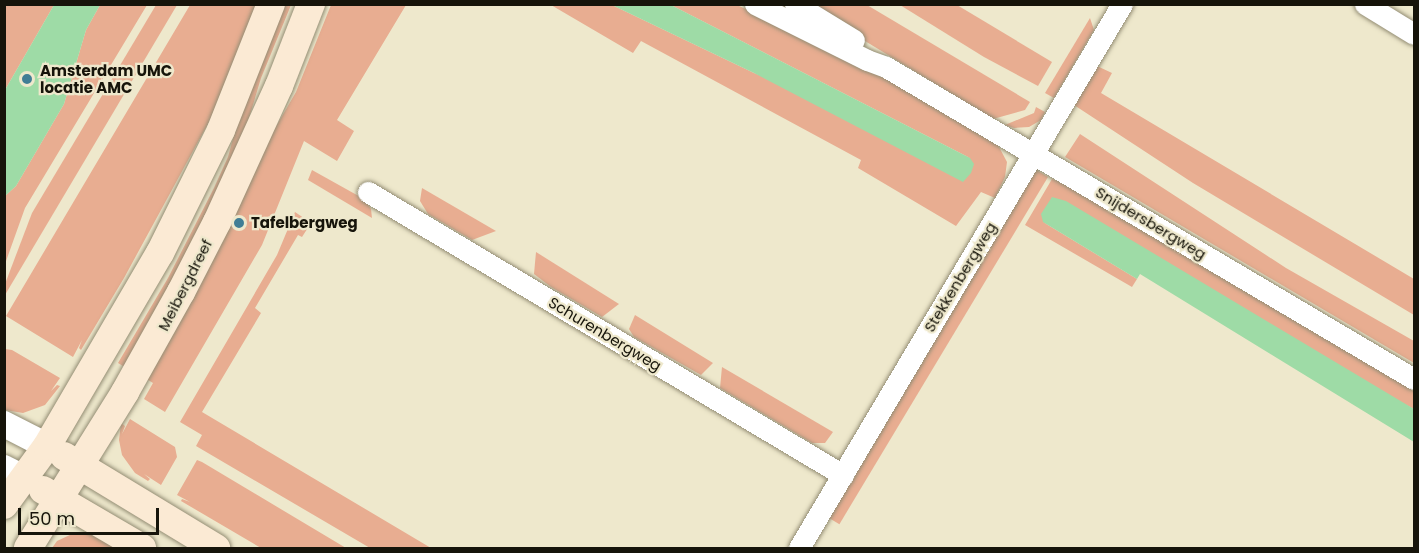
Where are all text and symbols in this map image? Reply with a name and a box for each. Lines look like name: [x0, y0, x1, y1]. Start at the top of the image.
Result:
place label: Amsterdam UMC locatie AMC: [40, 61, 172, 96]
marker: Amsterdam UMC locatie AMC: [18, 70, 36, 88]
street label: Snijdersbergweg: [1093, 183, 1209, 263]
place label: Tafelbergweg: [251, 214, 358, 232]
marker: Tafelbergweg: [232, 216, 246, 230]
street label: Stekkenbergweg: [920, 219, 1000, 335]
street label: Meibergdreef: [154, 236, 216, 334]
street label: Schurenbergweg: [545, 293, 665, 375]
scale bar: [21, 496, 162, 534]
text: 50 m: [29, 506, 75, 531]

